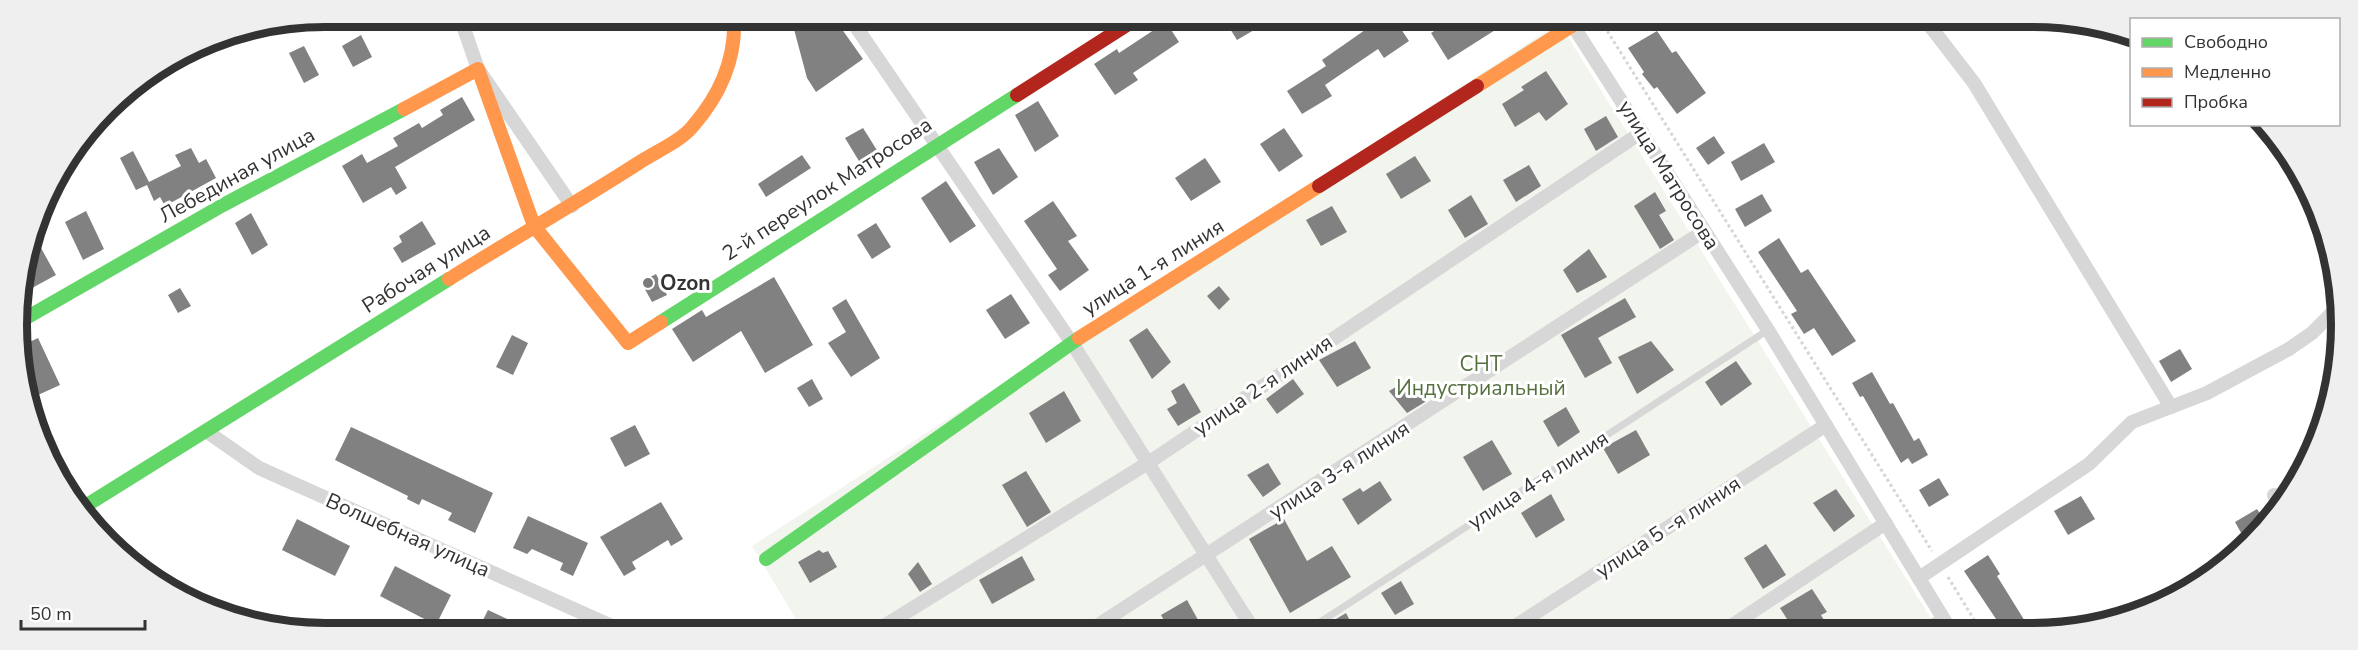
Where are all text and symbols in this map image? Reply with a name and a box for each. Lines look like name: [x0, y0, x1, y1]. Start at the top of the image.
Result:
legend: [2130, 18, 2340, 126]
text: Свободно: [2184, 30, 2268, 54]
text: Медленно: [2184, 60, 2271, 84]
text: Пробка: [2184, 90, 2248, 114]
street label: улица Матросова: [1612, 95, 1726, 255]
street label: 2-й переулок Матросова: [717, 111, 937, 267]
street label: Лебединая улица: [154, 121, 320, 229]
street label: улица 1-я линия: [1077, 212, 1229, 322]
street label: Рабочая улица: [357, 218, 495, 320]
place label: Ozon: [660, 269, 711, 297]
marker: Ozon: [641, 276, 655, 290]
street label: улица 2-я линия: [1188, 328, 1338, 442]
park label: СНТ Индустриальный: [1396, 350, 1566, 402]
street label: улица 3-я линия: [1263, 414, 1415, 526]
street label: улица 4-я линия: [1462, 424, 1614, 536]
street label: улица 5 -я линия: [1590, 470, 1746, 584]
street label: Волшебная улица: [321, 486, 495, 584]
scale bar: [21, 593, 146, 631]
text: 50 m: [30, 602, 72, 626]

